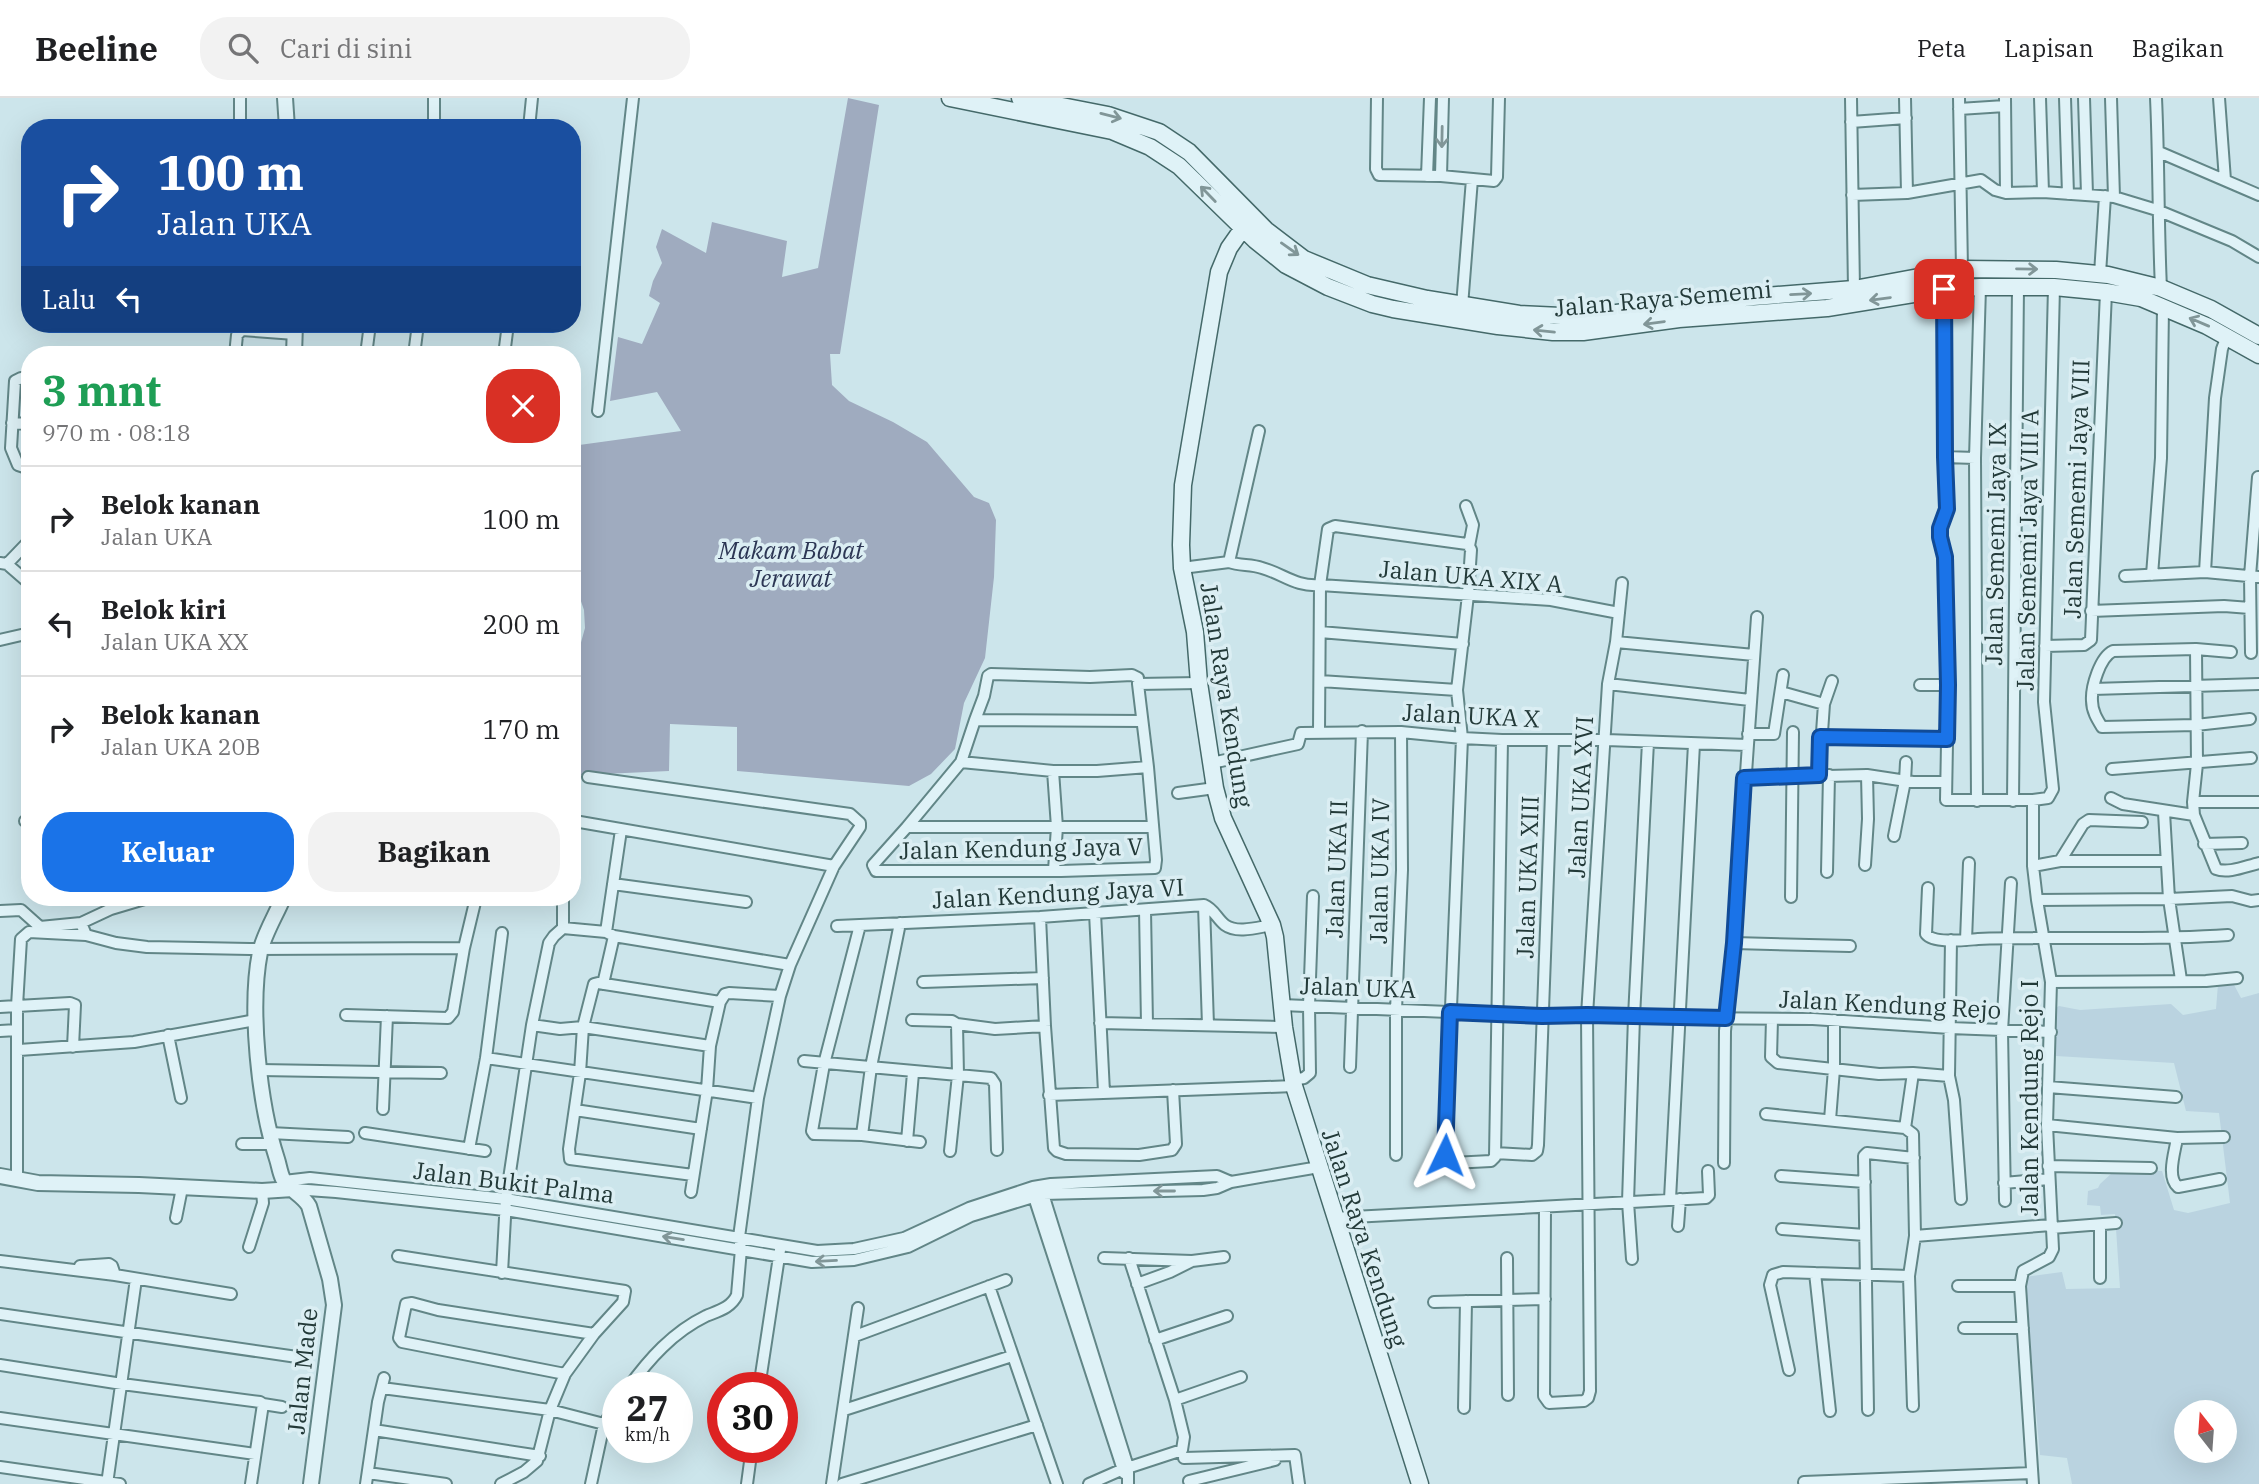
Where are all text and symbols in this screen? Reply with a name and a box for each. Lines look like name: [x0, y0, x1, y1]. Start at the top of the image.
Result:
search box: [200, 17, 690, 80]
text: Beeline: [35, 27, 158, 70]
icon: search: [224, 29, 262, 67]
text: Cari di sini: [280, 31, 412, 65]
text: Peta: [1917, 32, 1966, 64]
text: Lapisan: [2004, 32, 2094, 64]
text: Bagikan: [2132, 32, 2224, 64]
one-way arrow: [1099, 110, 1122, 123]
one-way arrow: [1435, 125, 1449, 148]
text: 100 m: [157, 140, 304, 203]
icon: right: [42, 147, 133, 238]
one-way arrow: [1200, 185, 1217, 202]
text: Jalan UKA: [157, 202, 312, 244]
one-way arrow: [1280, 242, 1299, 256]
pin: [1914, 259, 1974, 319]
one-way arrow: [2015, 263, 2038, 276]
icon: arrive: [1925, 270, 1963, 308]
street label: Jalan Raya Sememi: [1553, 273, 1773, 323]
icon: left: [110, 280, 148, 318]
text: Lalu: [42, 282, 96, 316]
one-way arrow: [1789, 287, 1812, 300]
one-way arrow: [1869, 293, 1892, 306]
one-way arrow: [2189, 315, 2210, 328]
one-way arrow: [1643, 317, 1666, 330]
one-way arrow: [1533, 324, 1555, 337]
street label: Jalan Sememi Jaya VIII: [2055, 359, 2097, 619]
text: 3 mnt: [42, 363, 161, 418]
button: close: [486, 369, 560, 443]
street label: Jalan Sememi Jaya VIII A: [2009, 408, 2045, 691]
text: 970 m · 08:18: [42, 417, 191, 447]
street label: Jalan Sememi Jaya IX: [1977, 422, 2013, 666]
text: Belok kanan: [101, 487, 260, 521]
icon: right: [42, 500, 80, 538]
text: 100 m: [482, 502, 560, 536]
text: Jalan UKA: [101, 521, 212, 551]
park label: Makam Babat Jerawat: [718, 534, 865, 594]
street label: Jalan UKA XIX A: [1378, 552, 1565, 600]
street label: Jalan Raya Kendung: [1193, 580, 1261, 810]
text: Belok kiri: [101, 592, 226, 626]
icon: left: [42, 605, 80, 643]
text: 200 m: [482, 607, 560, 641]
text: Jalan UKA XX: [101, 626, 249, 656]
street label: Jalan UKA X: [1401, 695, 1541, 735]
text: Belok kanan: [101, 697, 260, 731]
icon: right: [42, 710, 80, 748]
text: 170 m: [482, 712, 560, 746]
street label: Jalan UKA XVI: [1560, 715, 1600, 879]
text: Jalan UKA 20B: [101, 731, 261, 761]
street label: Jalan UKA XIII: [1508, 795, 1546, 959]
street label: Jalan UKA IV: [1362, 798, 1396, 944]
street label: Jalan UKA II: [1318, 799, 1354, 939]
button: Keluar: [42, 812, 294, 892]
button: Bagikan: [308, 812, 560, 892]
street label: Jalan Kendung Jaya V: [899, 830, 1143, 866]
street label: Jalan Kendung Jaya VI: [931, 870, 1185, 916]
street label: Jalan UKA: [1299, 969, 1417, 1005]
street label: Jalan Kendung Rejo I: [2013, 980, 2045, 1216]
street label: Jalan Kendung Rejo: [1778, 982, 2002, 1026]
position arrow: [1408, 1118, 1482, 1192]
street label: Jalan Raya Kendung: [1315, 1125, 1415, 1351]
street label: Jalan Bukit Palma: [412, 1154, 616, 1210]
one-way arrow: [1153, 1184, 1176, 1198]
one-way arrow: [662, 1231, 685, 1244]
one-way arrow: [815, 1255, 838, 1268]
street label: Jalan Made: [279, 1306, 325, 1436]
speed limit sign: 30: [707, 1372, 798, 1463]
text: 27: [626, 1385, 669, 1431]
north arrow: [2174, 1400, 2236, 1463]
map controls: [2174, 1400, 2237, 1463]
text: km/h: [625, 1423, 670, 1446]

